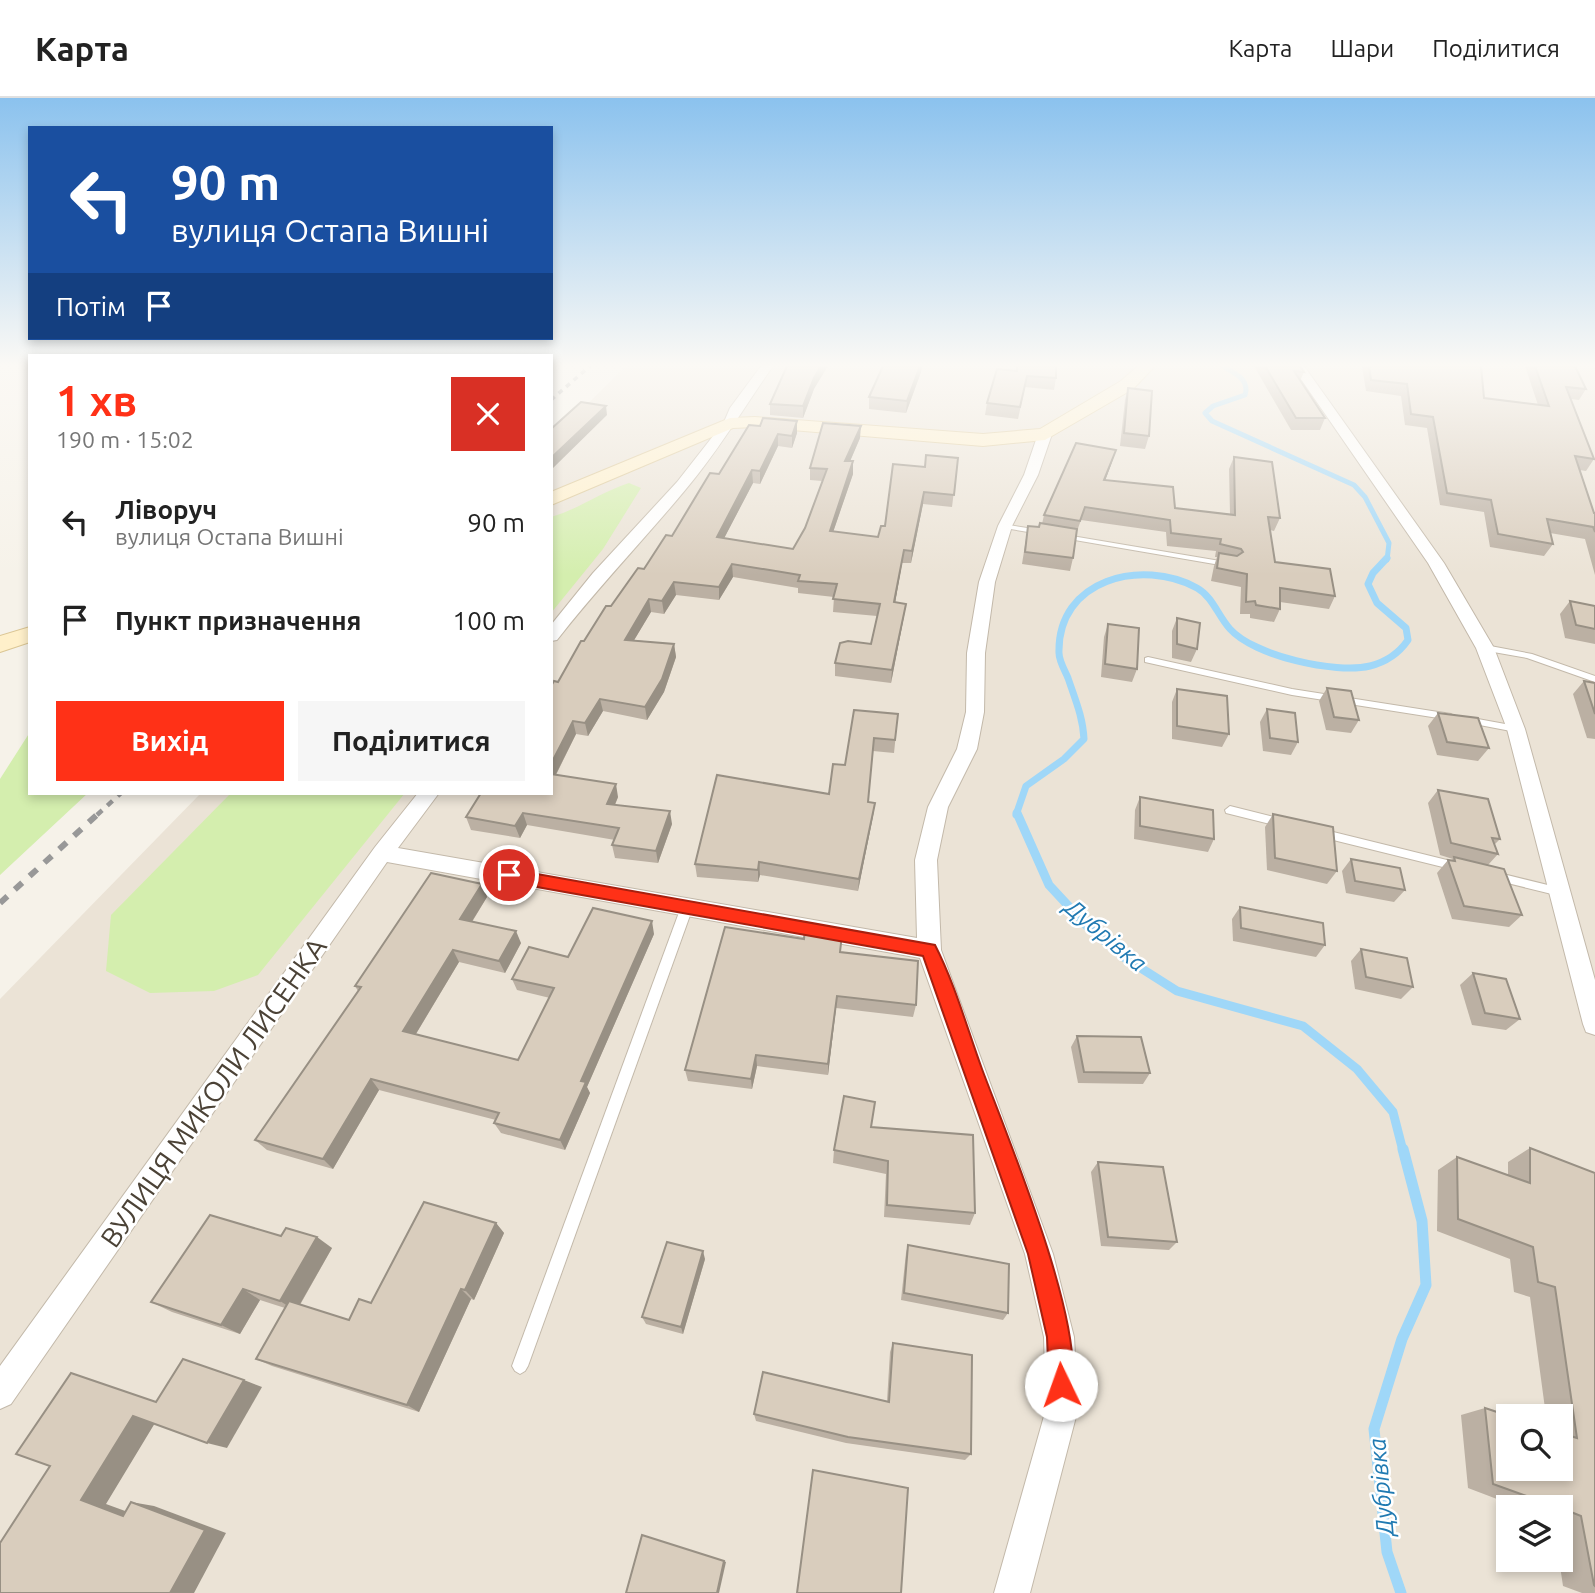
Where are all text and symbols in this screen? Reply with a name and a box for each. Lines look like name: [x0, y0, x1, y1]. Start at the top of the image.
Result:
text: Карта: [35, 30, 129, 67]
text: Карта: [1228, 35, 1292, 62]
text: Шари: [1330, 35, 1394, 62]
text: Поділитися: [1432, 35, 1560, 62]
icon: left: [56, 154, 147, 245]
text: 90 m: [171, 154, 280, 209]
text: вулиця Остапа Вишні: [171, 212, 489, 248]
icon: arrive: [140, 287, 178, 325]
text: Потім: [56, 292, 126, 321]
text: 1 хв: [56, 377, 137, 424]
button: close: [451, 377, 525, 451]
text: 190 m · 15:02: [56, 427, 194, 452]
text: Ліворуч: [115, 495, 217, 524]
icon: left: [56, 503, 94, 541]
text: 90 m: [467, 508, 525, 537]
text: вулиця Остапа Вишні: [115, 524, 344, 549]
icon: arrive: [56, 601, 94, 639]
text: Пункт призначення: [115, 606, 361, 635]
text: 100 m: [453, 606, 525, 635]
button: Вихід: [56, 701, 284, 781]
button: Поділитися: [298, 701, 525, 781]
pin: [479, 845, 539, 905]
icon: arrive: [490, 856, 528, 894]
water label: Дубрівка: [1058, 891, 1152, 977]
street label: ВУЛИЦЯ МИКОЛИ ЛИСЕНКА: [94, 931, 332, 1253]
position arrow: [1024, 1348, 1098, 1422]
map controls: [1496, 1404, 1573, 1572]
button: search: [1496, 1404, 1573, 1481]
water label: Дубрівка: [1363, 1437, 1399, 1540]
button: layers: [1496, 1495, 1573, 1572]

